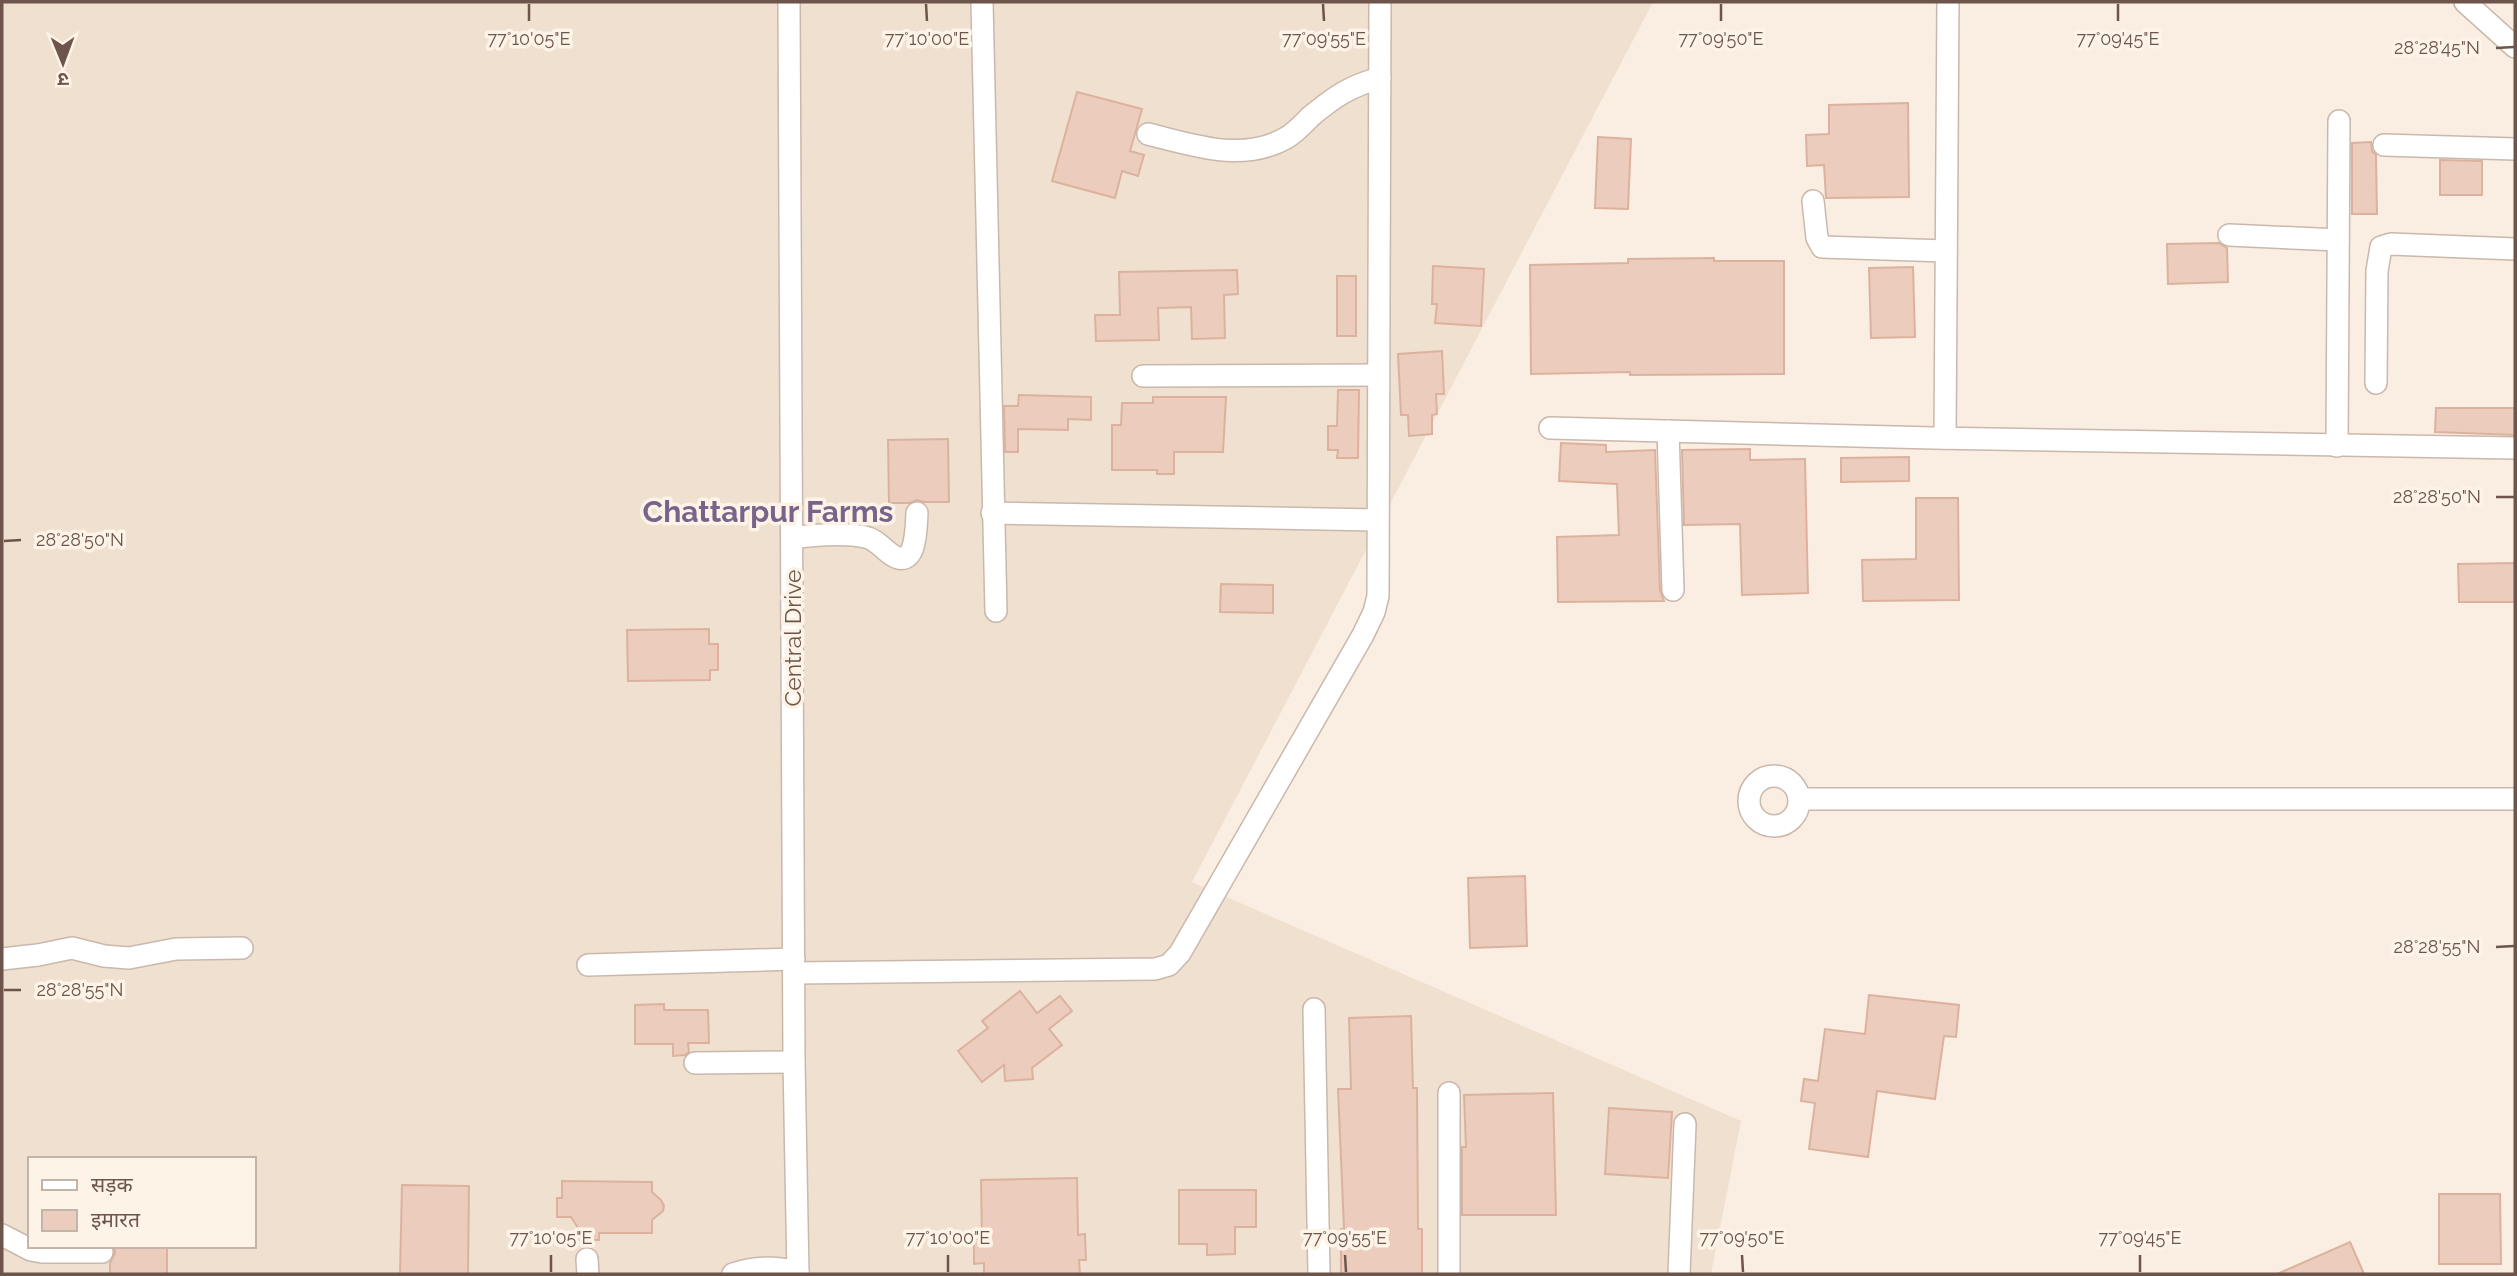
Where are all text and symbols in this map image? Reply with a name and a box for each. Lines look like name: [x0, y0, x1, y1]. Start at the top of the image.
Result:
north arrow: [28, 28, 98, 98]
text: 77°10'05"E: [487, 28, 571, 49]
text: 77°10'00"E: [885, 28, 969, 49]
text: 77°09'55"E: [1282, 28, 1366, 49]
text: 77°09'50"E: [1678, 28, 1764, 49]
text: 77°09'45"E: [2077, 28, 2160, 49]
text: 28°28'45"N: [2394, 37, 2480, 58]
text: उ: [57, 69, 69, 91]
text: 28°28'50"N: [2393, 486, 2481, 507]
district label: Chattarpur Farms: [643, 494, 893, 529]
text: 28°28'50"N: [36, 529, 124, 550]
street label: Central Drive: [779, 569, 806, 707]
text: 28°28'55"N: [2394, 936, 2480, 957]
text: 28°28'55"N: [37, 979, 123, 1000]
legend: [28, 1157, 256, 1248]
text: सड़क: [91, 1172, 133, 1197]
text: इमारत: [91, 1207, 141, 1232]
text: 77°10'05"E: [509, 1227, 593, 1248]
text: 77°10'00"E: [906, 1227, 990, 1248]
text: 77°09'55"E: [1303, 1227, 1387, 1248]
text: 77°09'50"E: [1699, 1227, 1785, 1248]
text: 77°09'45"E: [2099, 1227, 2182, 1248]

